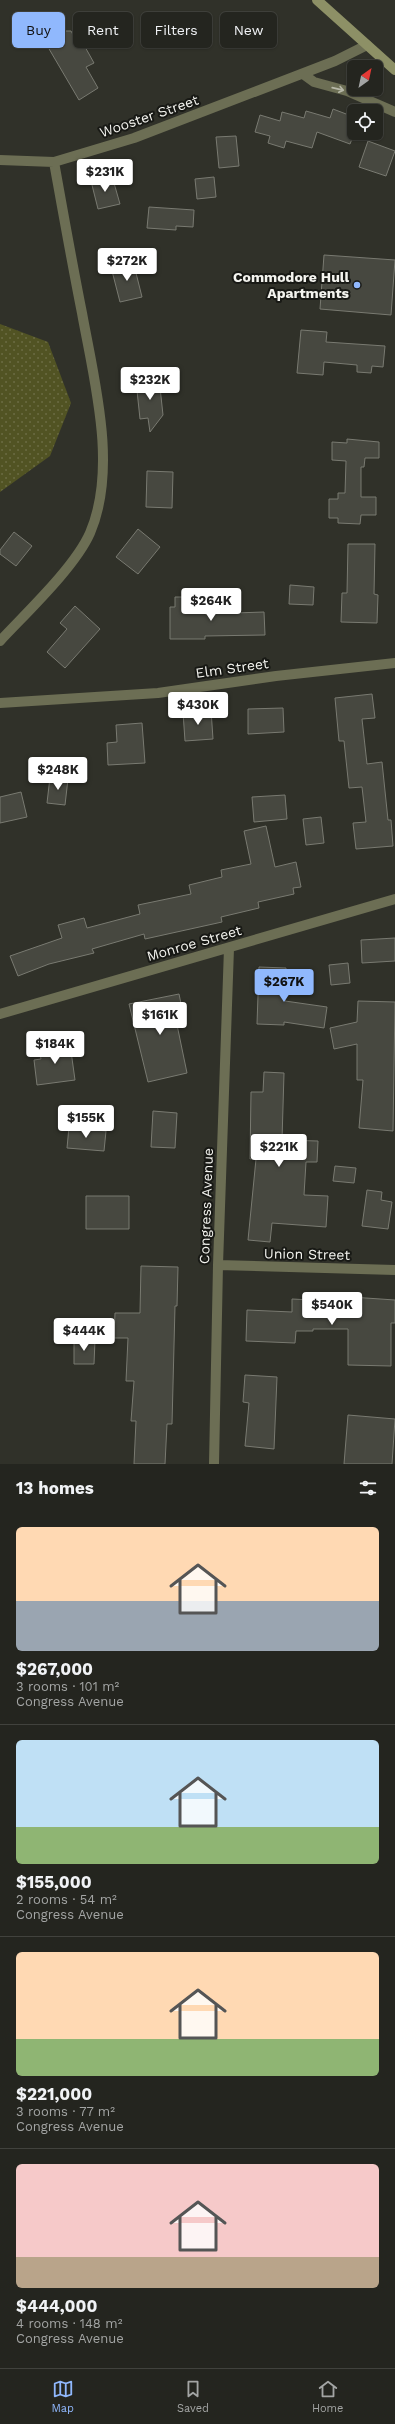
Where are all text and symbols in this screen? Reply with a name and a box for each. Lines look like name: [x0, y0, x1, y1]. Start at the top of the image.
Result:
chip: Buy: [12, 12, 65, 48]
chip: Rent: [73, 12, 133, 48]
chip: Filters: [141, 12, 212, 48]
chip: New: [220, 12, 277, 48]
north arrow: [347, 60, 383, 96]
map controls: [347, 60, 383, 140]
one-way arrow: [331, 86, 344, 94]
street label: Wooster Street: [98, 92, 201, 140]
button: locate: [347, 104, 383, 140]
pin: $231K: [77, 159, 133, 193]
text: $231K: [86, 164, 124, 179]
pin: $272K: [99, 248, 155, 282]
text: $272K: [107, 253, 147, 268]
place label: Commodore Hull Apartments: [233, 269, 350, 301]
marker: Commodore Hull Apartments: [352, 280, 362, 290]
pin: $232K: [122, 367, 178, 401]
text: $232K: [130, 372, 170, 387]
pin: $264K: [183, 588, 239, 622]
text: $264K: [190, 593, 232, 608]
street label: Elm Street: [195, 655, 270, 681]
pin: $430K: [170, 692, 226, 726]
text: $430K: [177, 697, 219, 712]
pin: $248K: [30, 757, 86, 791]
text: $248K: [37, 762, 79, 777]
street label: Monroe Street: [145, 922, 243, 964]
pin: $267K: [256, 969, 312, 1003]
text: $267K: [264, 974, 304, 989]
pin: $161K: [132, 1002, 188, 1036]
text: $161K: [142, 1007, 178, 1022]
pin: $184K: [27, 1031, 83, 1065]
text: $184K: [35, 1036, 75, 1051]
pin: $155K: [58, 1105, 114, 1139]
text: $155K: [67, 1110, 105, 1125]
pin: $221K: [251, 1134, 307, 1168]
text: $221K: [260, 1139, 298, 1154]
street label: Congress Avenue: [196, 1148, 216, 1264]
street label: Union Street: [264, 1245, 350, 1263]
pin: $540K: [304, 1292, 360, 1326]
text: $540K: [311, 1297, 353, 1312]
pin: $444K: [56, 1318, 112, 1352]
text: $444K: [63, 1323, 105, 1338]
icon: filters: [357, 1477, 379, 1499]
text: 13 homes: [16, 1478, 94, 1498]
icon: home: [162, 1553, 234, 1625]
text: $267,000: [16, 1659, 93, 1679]
text: 3 rooms · 101 m²: [16, 1679, 119, 1694]
text: Congress Avenue: [16, 1694, 124, 1709]
icon: home: [162, 1766, 234, 1838]
text: $155,000: [16, 1872, 92, 1892]
text: 2 rooms · 54 m²: [16, 1892, 117, 1907]
text: Congress Avenue: [16, 1907, 124, 1922]
icon: home: [162, 1978, 234, 2050]
text: $221,000: [16, 2084, 92, 2104]
text: 3 rooms · 77 m²: [16, 2104, 115, 2119]
text: Congress Avenue: [16, 2119, 124, 2134]
icon: home: [162, 2190, 234, 2262]
text: $444,000: [16, 2296, 97, 2316]
text: 4 rooms · 148 m²: [16, 2316, 122, 2331]
text: Congress Avenue: [16, 2331, 124, 2346]
tab: Map: [52, 2378, 74, 2415]
tab: Saved: [177, 2378, 209, 2415]
tab: Home: [312, 2378, 343, 2415]

